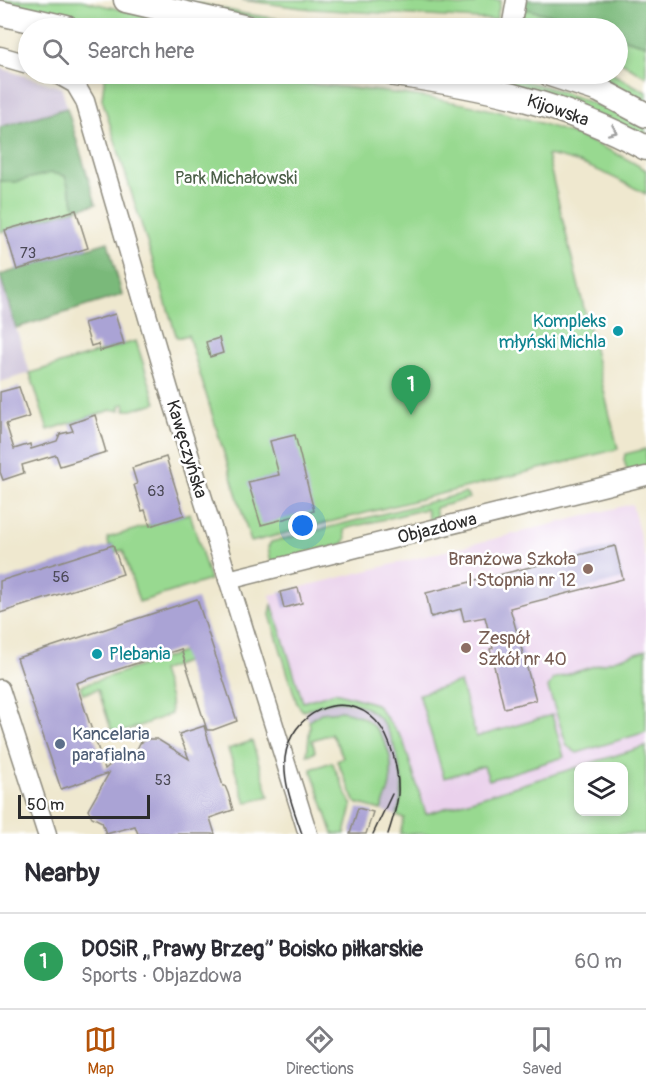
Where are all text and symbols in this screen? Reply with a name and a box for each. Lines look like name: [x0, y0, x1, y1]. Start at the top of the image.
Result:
search box: [18, 18, 628, 84]
icon: search: [39, 35, 72, 68]
text: Search here: [87, 37, 194, 65]
street label: Kijowska: [524, 89, 592, 132]
one-way arrow: [606, 124, 617, 136]
park label: Park Michałowski: [175, 167, 297, 190]
house number: 73: [20, 244, 36, 263]
place label: Kompleks młyński Michla: [498, 310, 606, 354]
marker: Kompleks młyński Michla: [611, 324, 625, 338]
pin: 1: [392, 366, 430, 415]
street label: Kawęczyńska: [161, 397, 212, 501]
house number: 63: [147, 482, 165, 501]
street label: Objazdowa: [395, 508, 479, 549]
your location: [288, 511, 317, 540]
place label: Branżowa Szkoła I Stopnia nr 12: [448, 548, 576, 592]
marker: Branżowa Szkoła I Stopnia nr 12: [581, 562, 595, 576]
house number: 56: [53, 568, 69, 587]
place label: Zespół Szkół nr 40: [478, 627, 567, 671]
marker: Zespół Szkół nr 40: [459, 641, 473, 655]
place label: Plebania: [109, 643, 171, 666]
marker: Plebania: [90, 647, 104, 661]
place label: Kancelaria parafialna: [72, 723, 150, 767]
marker: Kancelaria parafialna: [53, 737, 67, 751]
map controls: [574, 762, 628, 816]
button: layers: [574, 762, 628, 816]
house number: 53: [155, 771, 171, 790]
scale bar: [18, 792, 150, 820]
text: 50 m: [27, 795, 64, 815]
text: Nearby: [24, 857, 100, 889]
text: DOSiR „Prawy Brzeg” Boisko piłkarskie: [81, 935, 423, 963]
text: 1: [40, 949, 47, 974]
text: 60 m: [575, 949, 622, 974]
text: Sports · Objazdowa: [81, 963, 242, 988]
tab: Map: [84, 1023, 117, 1079]
tab: Directions: [286, 1023, 354, 1079]
tab: Saved: [522, 1023, 562, 1079]

